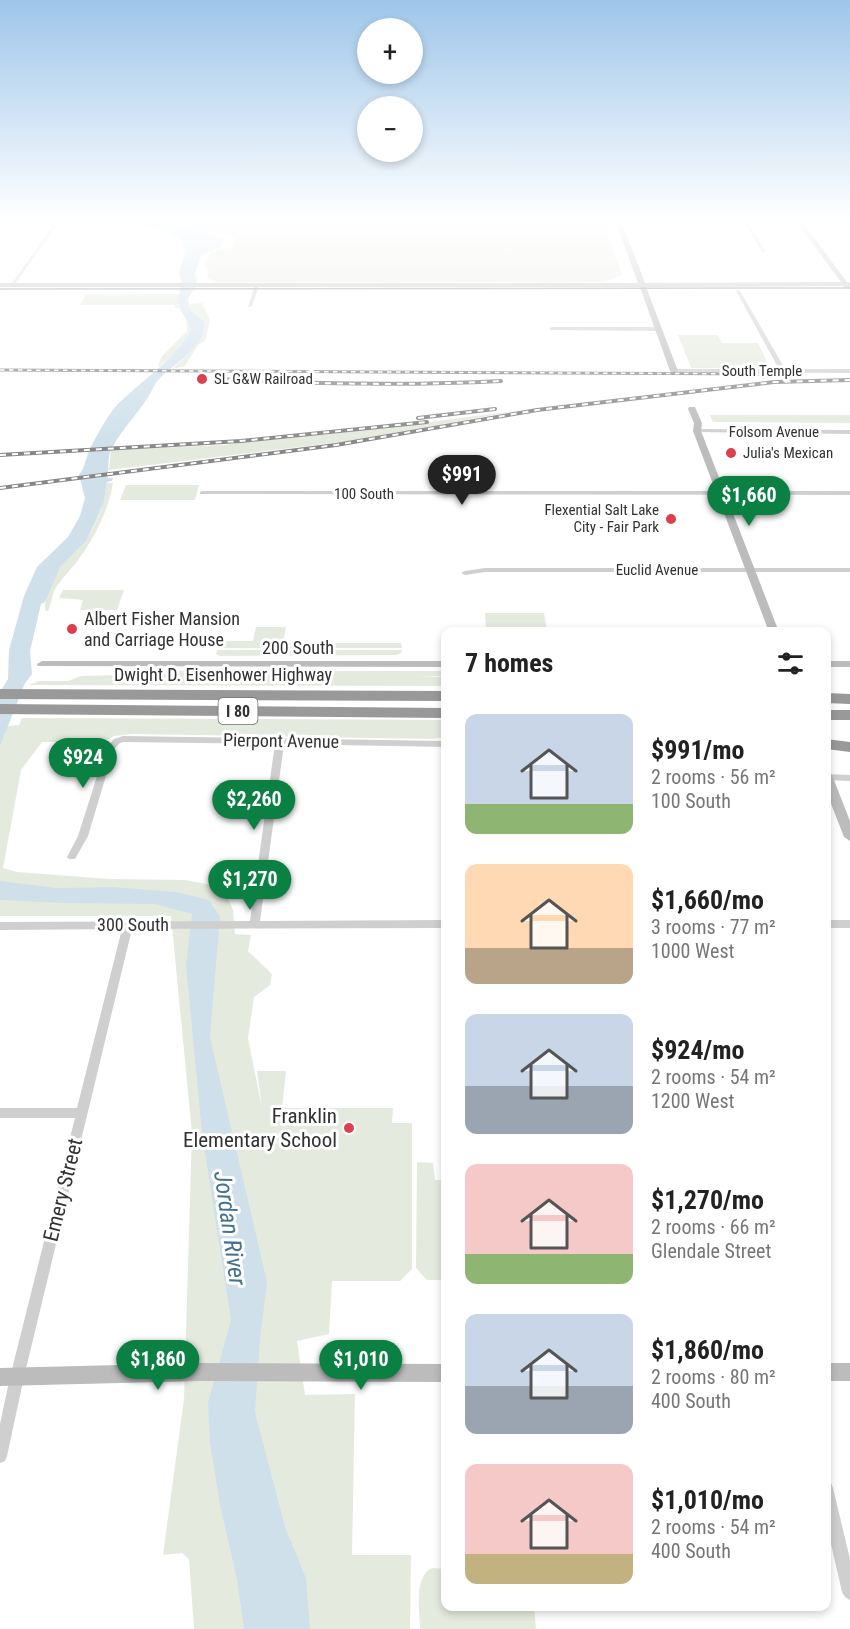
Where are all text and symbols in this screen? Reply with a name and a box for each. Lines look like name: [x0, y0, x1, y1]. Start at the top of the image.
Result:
map controls: [357, 18, 423, 162]
button: +: [357, 18, 423, 84]
button: −: [357, 96, 423, 162]
street label: South Temple: [722, 362, 802, 380]
place label: SL G&W Railroad: [214, 370, 313, 388]
marker: SL G&W Railroad: [195, 372, 209, 386]
street label: Folsom Avenue: [729, 423, 819, 441]
place label: Julia's Mexican: [743, 444, 833, 462]
marker: Julia's Mexican: [724, 446, 738, 460]
pin: $991: [426, 455, 498, 506]
text: $991: [442, 462, 482, 486]
pin: $1,660: [700, 476, 798, 527]
text: $1,660: [721, 483, 777, 507]
street label: 100 South: [334, 485, 394, 503]
place label: Flexential Salt Lake City - Fair Park: [544, 501, 659, 536]
marker: Flexential Salt Lake City - Fair Park: [664, 512, 678, 526]
street label: Euclid Avenue: [616, 561, 698, 579]
place label: Albert Fisher Mansion and Carriage House: [84, 608, 240, 650]
marker: Albert Fisher Mansion and Carriage House: [65, 622, 79, 636]
street label: 200 South: [262, 637, 334, 658]
icon: filters: [774, 647, 807, 680]
text: 7 homes: [465, 648, 553, 678]
street label: Dwight D. Eisenhower Highway: [114, 664, 332, 685]
road number: I 80: [218, 698, 258, 724]
street label: Pierpont Avenue: [223, 729, 339, 752]
text: $991/mo: [651, 735, 744, 765]
pin: $924: [47, 738, 119, 789]
icon: home: [513, 738, 585, 810]
text: $924: [63, 745, 103, 769]
text: 2 rooms · 56 m²: [651, 765, 776, 789]
pin: $2,260: [205, 780, 303, 831]
text: $2,260: [226, 787, 282, 811]
text: 100 South: [651, 789, 731, 813]
pin: $1,270: [201, 860, 299, 911]
text: $1,270: [222, 867, 278, 891]
text: $1,660/mo: [651, 885, 764, 915]
icon: home: [513, 888, 585, 960]
street label: 300 South: [97, 914, 169, 935]
text: 3 rooms · 77 m²: [651, 915, 776, 939]
text: 1000 West: [651, 939, 734, 963]
text: $924/mo: [651, 1035, 744, 1065]
icon: home: [513, 1038, 585, 1110]
text: 2 rooms · 54 m²: [651, 1065, 776, 1089]
text: 1200 West: [651, 1089, 734, 1113]
place label: Franklin Elementary School: [183, 1104, 337, 1152]
marker: Franklin Elementary School: [342, 1121, 356, 1135]
street label: Emery Street: [39, 1136, 87, 1244]
water label: Jordan River: [208, 1169, 252, 1288]
text: $1,270/mo: [651, 1185, 764, 1215]
icon: home: [513, 1188, 585, 1260]
text: 2 rooms · 66 m²: [651, 1215, 776, 1239]
text: Glendale Street: [651, 1239, 771, 1263]
text: $1,860/mo: [651, 1335, 764, 1365]
icon: home: [513, 1338, 585, 1410]
pin: $1,860: [109, 1340, 207, 1391]
pin: $1,010: [312, 1340, 410, 1391]
text: $1,860: [130, 1347, 186, 1371]
text: $1,010: [333, 1347, 389, 1371]
text: 2 rooms · 80 m²: [651, 1365, 776, 1389]
text: 400 South: [651, 1389, 731, 1413]
text: $1,010/mo: [651, 1485, 764, 1515]
icon: home: [513, 1488, 585, 1560]
text: 2 rooms · 54 m²: [651, 1515, 776, 1539]
text: 400 South: [651, 1539, 731, 1563]

